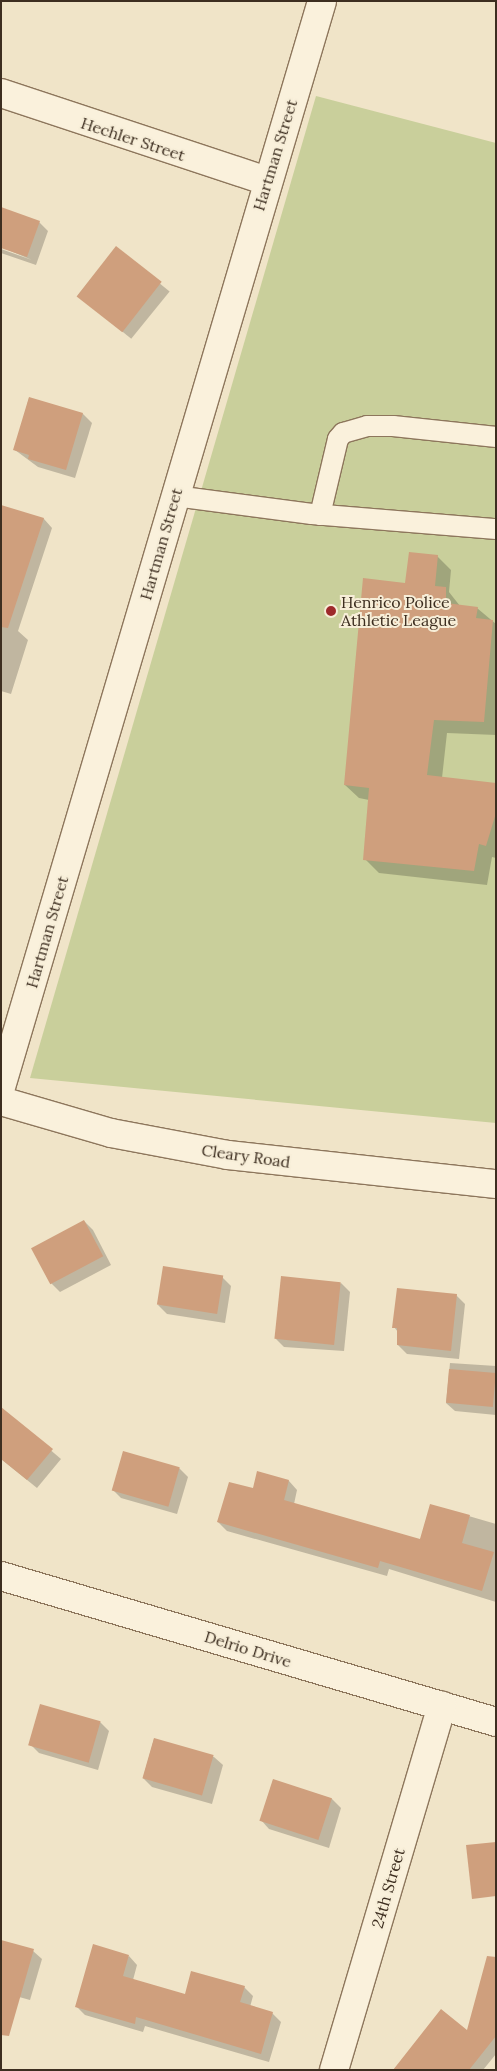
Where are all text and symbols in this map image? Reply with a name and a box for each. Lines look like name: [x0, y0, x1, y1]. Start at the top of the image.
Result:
street label: Hartman Street: [249, 97, 301, 213]
street label: Hechler Street: [79, 113, 187, 165]
street label: Hartman Street: [136, 486, 186, 602]
place label: Henrico Police Athletic League: [341, 592, 456, 630]
marker: Henrico Police Athletic League: [325, 605, 337, 617]
street label: Hartman Street: [22, 874, 72, 990]
street label: Cleary Road: [200, 1140, 292, 1172]
street label: Delrio Drive: [202, 1627, 294, 1671]
street label: 24th Street: [367, 1846, 409, 1930]

